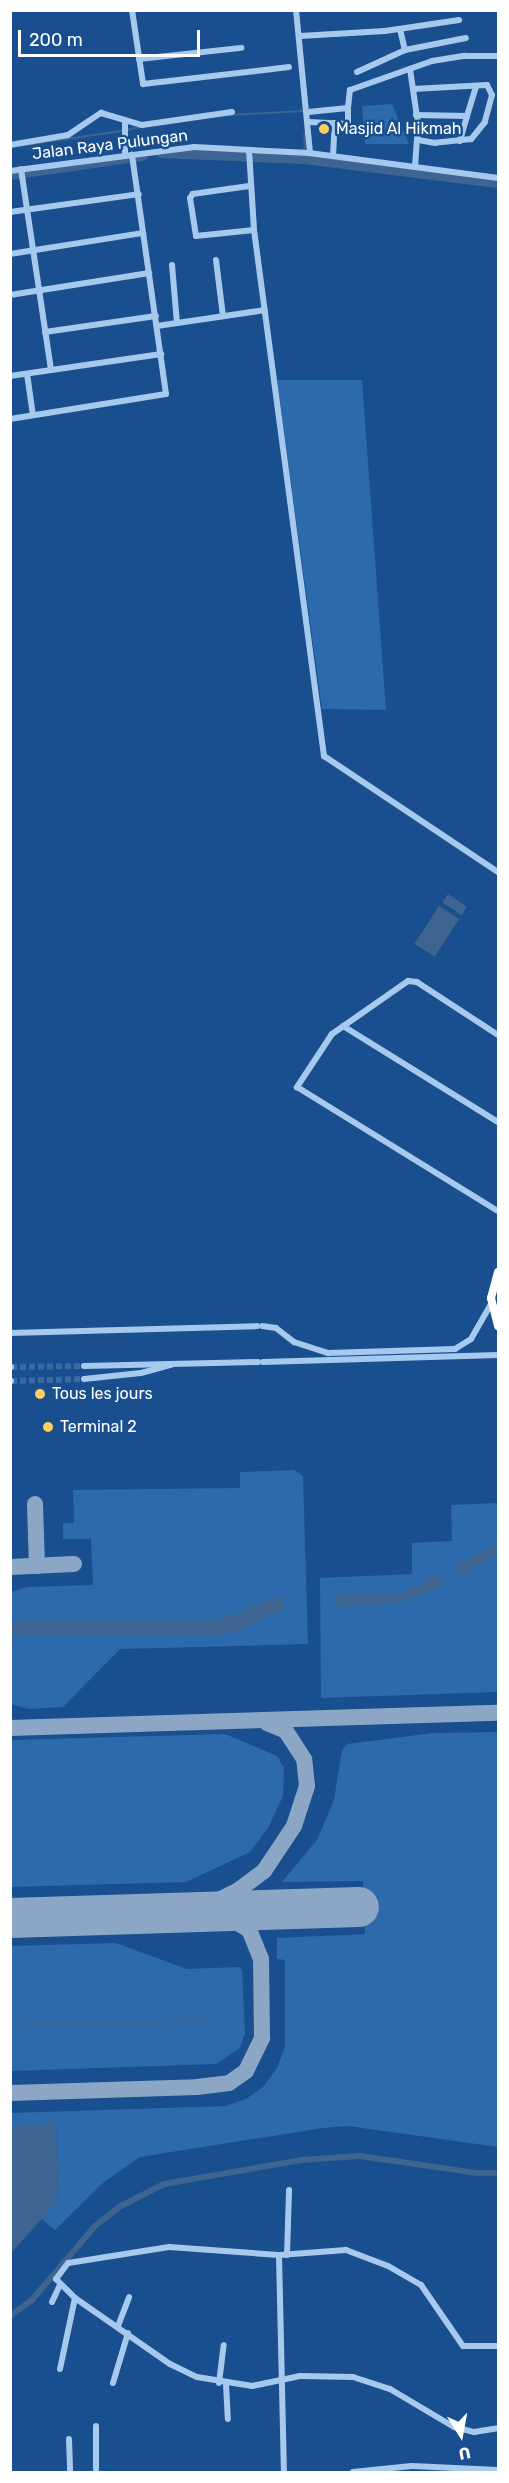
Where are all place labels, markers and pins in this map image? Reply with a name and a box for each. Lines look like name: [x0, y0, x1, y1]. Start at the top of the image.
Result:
place label: Masjid Al Hikmah: [336, 119, 462, 139]
marker: Masjid Al Hikmah: [317, 122, 331, 136]
place label: Tous les jours: [52, 1384, 153, 1404]
marker: Tous les jours: [33, 1387, 47, 1401]
place label: Terminal 2: [60, 1417, 137, 1437]
marker: Terminal 2: [41, 1420, 55, 1434]

